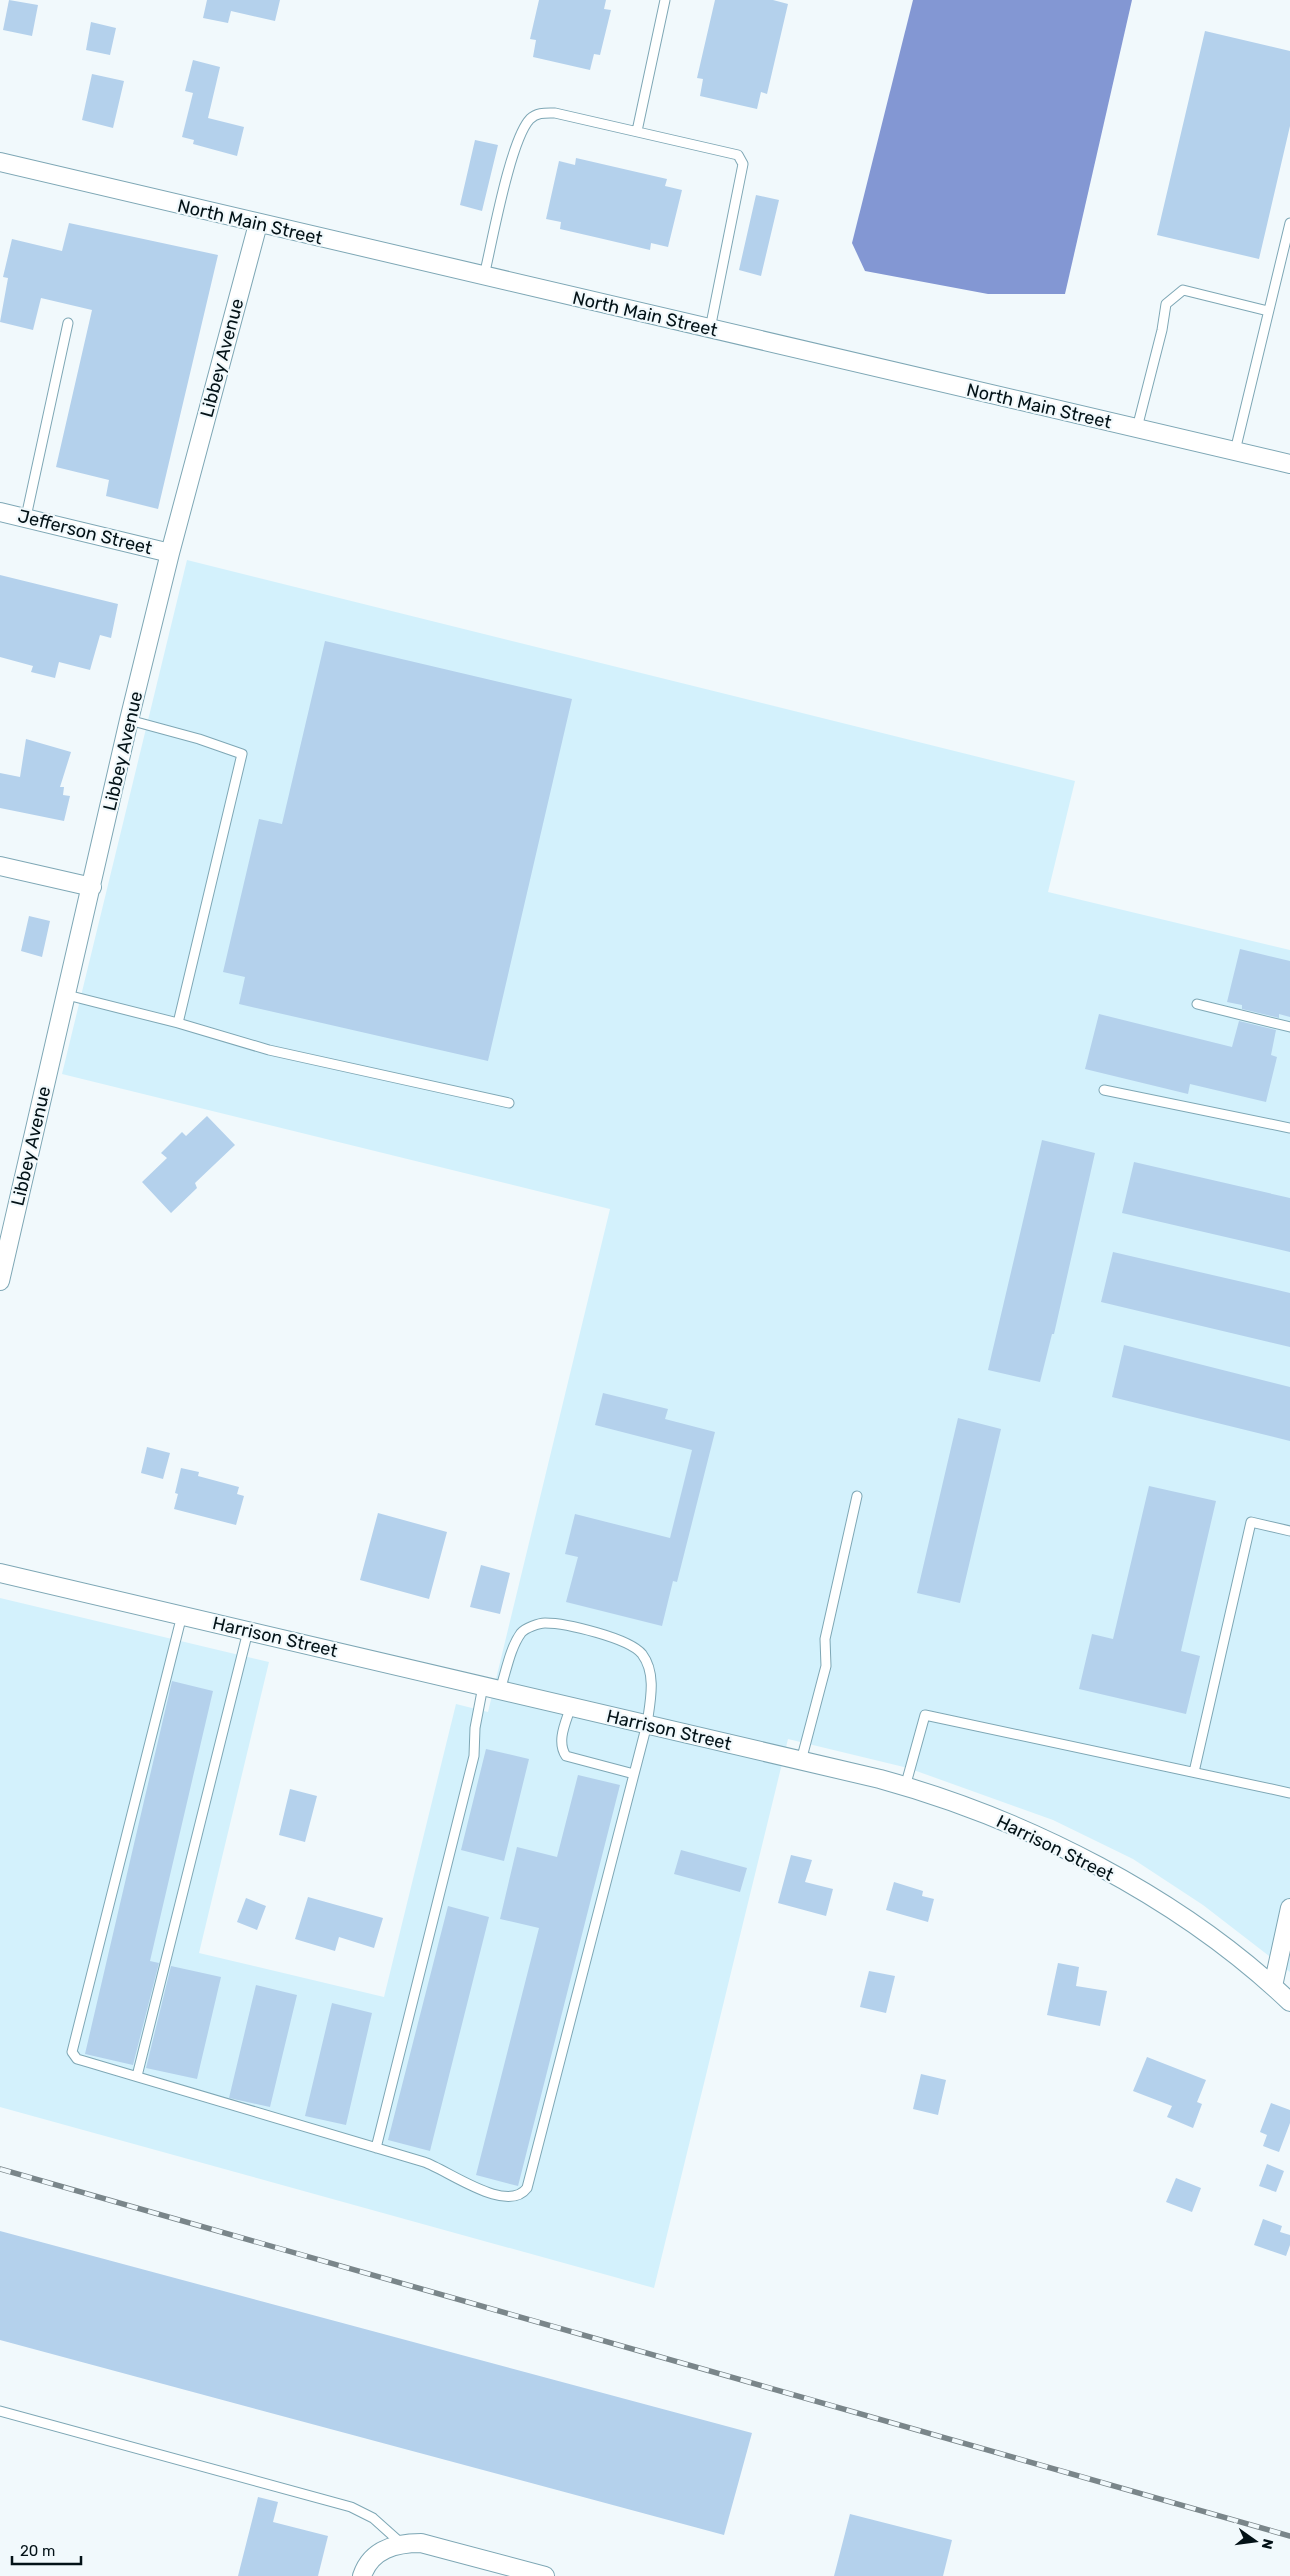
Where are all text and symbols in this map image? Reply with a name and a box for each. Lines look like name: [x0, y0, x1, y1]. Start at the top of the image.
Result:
street label: North Main Street: [175, 195, 325, 249]
street label: North Main Street: [570, 287, 720, 341]
street label: Libbey Avenue: [196, 296, 248, 420]
street label: North Main Street: [964, 379, 1114, 433]
street label: Jefferson Street: [16, 505, 154, 559]
street label: Libbey Avenue: [99, 689, 147, 813]
street label: Libbey Avenue: [7, 1084, 55, 1208]
street label: Harrison Street: [210, 1612, 340, 1662]
street label: Harrison Street: [604, 1705, 734, 1755]
street label: Harrison Street: [993, 1810, 1117, 1886]
north arrow: [1230, 2516, 1280, 2566]
scale bar: [12, 2534, 81, 2566]
text: N: [1258, 2537, 1277, 2551]
text: 20 m: [20, 2542, 55, 2560]

